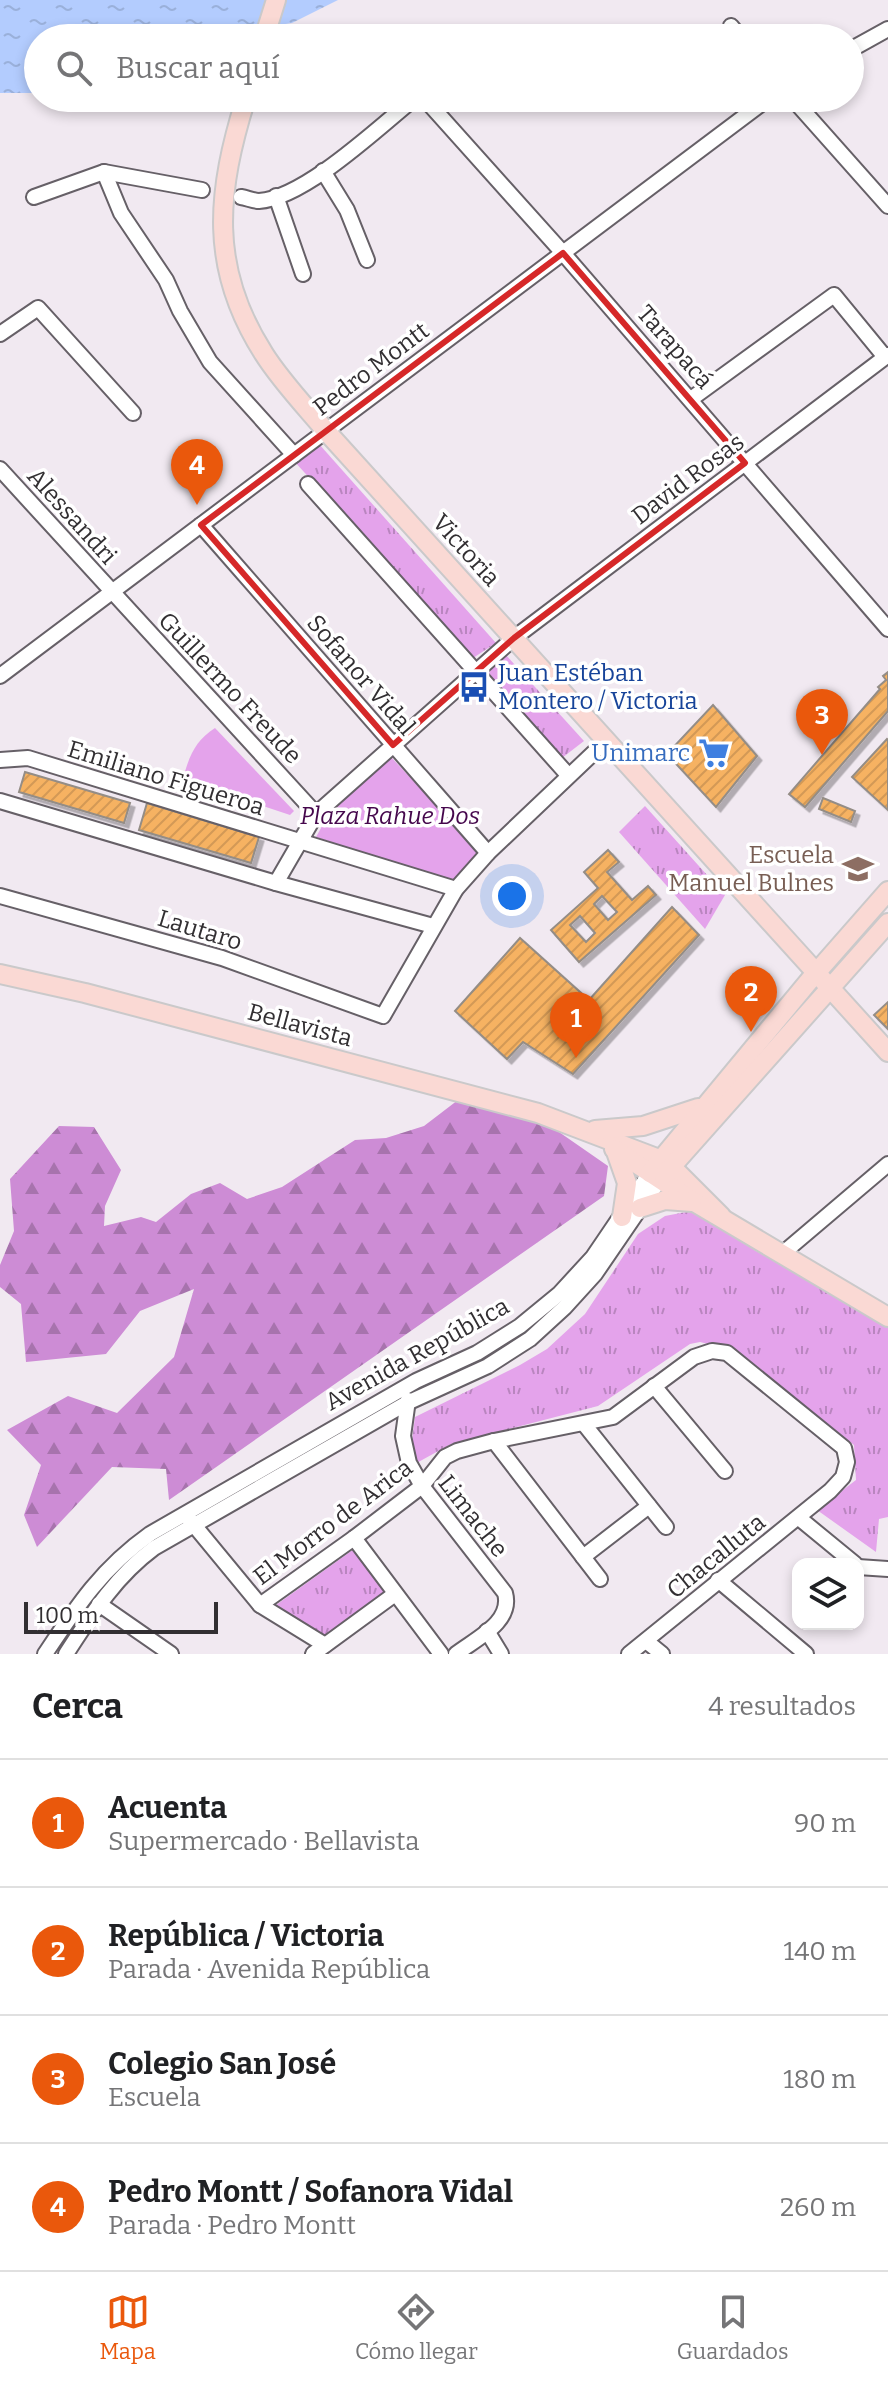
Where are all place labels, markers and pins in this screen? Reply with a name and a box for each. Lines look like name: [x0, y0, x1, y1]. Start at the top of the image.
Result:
pin: 4: [171, 439, 223, 505]
place label: Juan Estéban Montero / Victoria: [497, 659, 698, 715]
bus stop icon: Juan Estéban Montero / Victoria: [457, 670, 491, 704]
pin: 3: [796, 689, 848, 755]
supermarket icon: Unimarc: [697, 736, 731, 770]
place label: Unimarc: [591, 739, 690, 767]
place label: Escuela Manuel Bulnes: [668, 841, 834, 897]
school or university icon: Escuela Manuel Bulnes: [841, 852, 875, 886]
pin: 2: [725, 966, 777, 1032]
pin: 1: [550, 992, 602, 1058]

